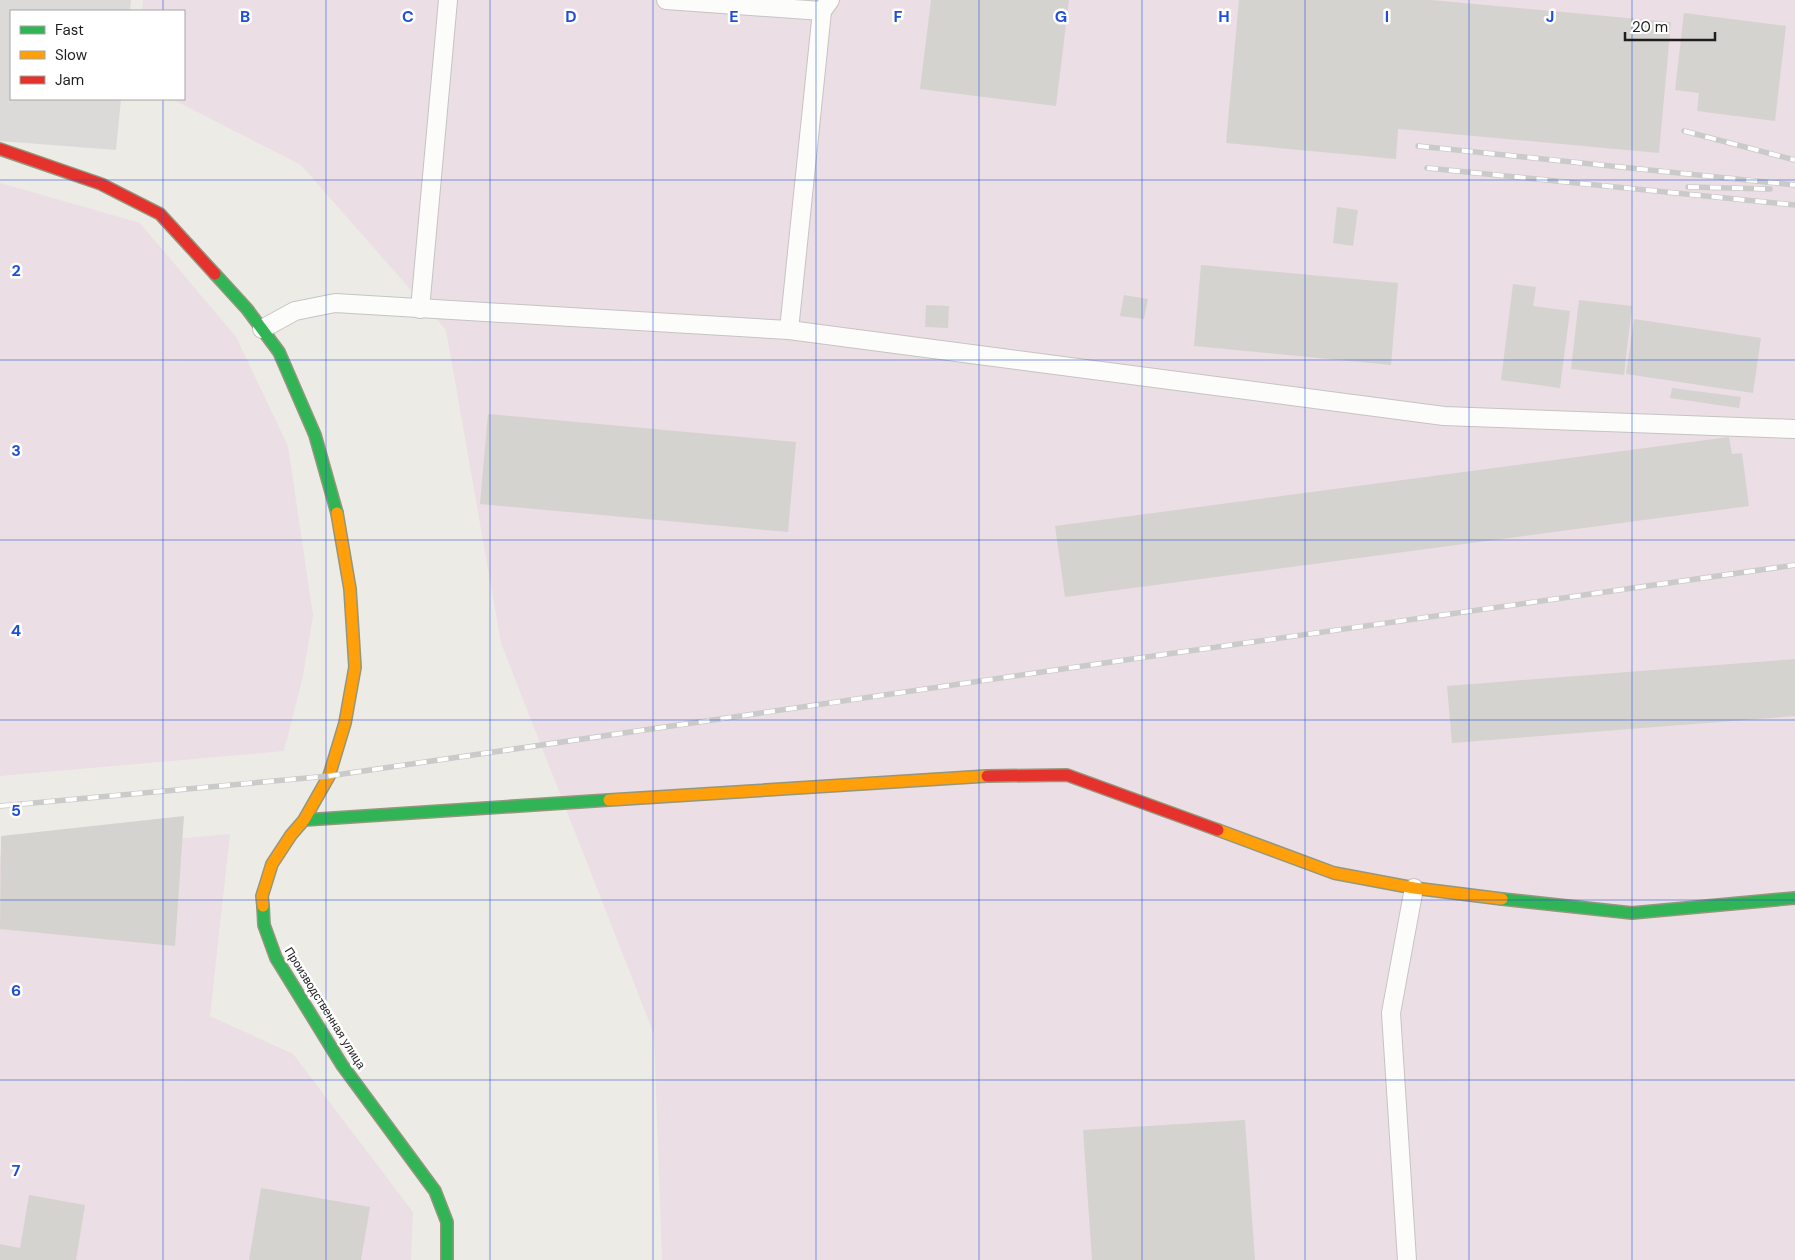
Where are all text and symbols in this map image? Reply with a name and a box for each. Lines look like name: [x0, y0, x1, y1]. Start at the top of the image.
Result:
text: B: [240, 6, 250, 27]
text: C: [402, 6, 414, 27]
text: D: [565, 6, 577, 27]
text: E: [729, 6, 739, 27]
text: F: [894, 6, 903, 27]
text: G: [1055, 6, 1067, 27]
text: H: [1218, 6, 1230, 27]
text: I: [1385, 6, 1389, 27]
text: J: [1546, 6, 1554, 27]
legend: [10, 10, 185, 100]
scale bar: [1625, 10, 1715, 42]
text: 20 m: [1632, 17, 1668, 37]
text: Fast: [55, 20, 84, 40]
text: Slow: [55, 45, 88, 65]
text: Jam: [55, 70, 84, 90]
text: 2: [11, 260, 21, 281]
text: 3: [11, 440, 21, 461]
text: 4: [11, 620, 21, 641]
text: 5: [11, 800, 21, 821]
street label: Производственная улица: [281, 944, 369, 1072]
text: 6: [11, 980, 21, 1001]
text: 7: [12, 1160, 21, 1181]

